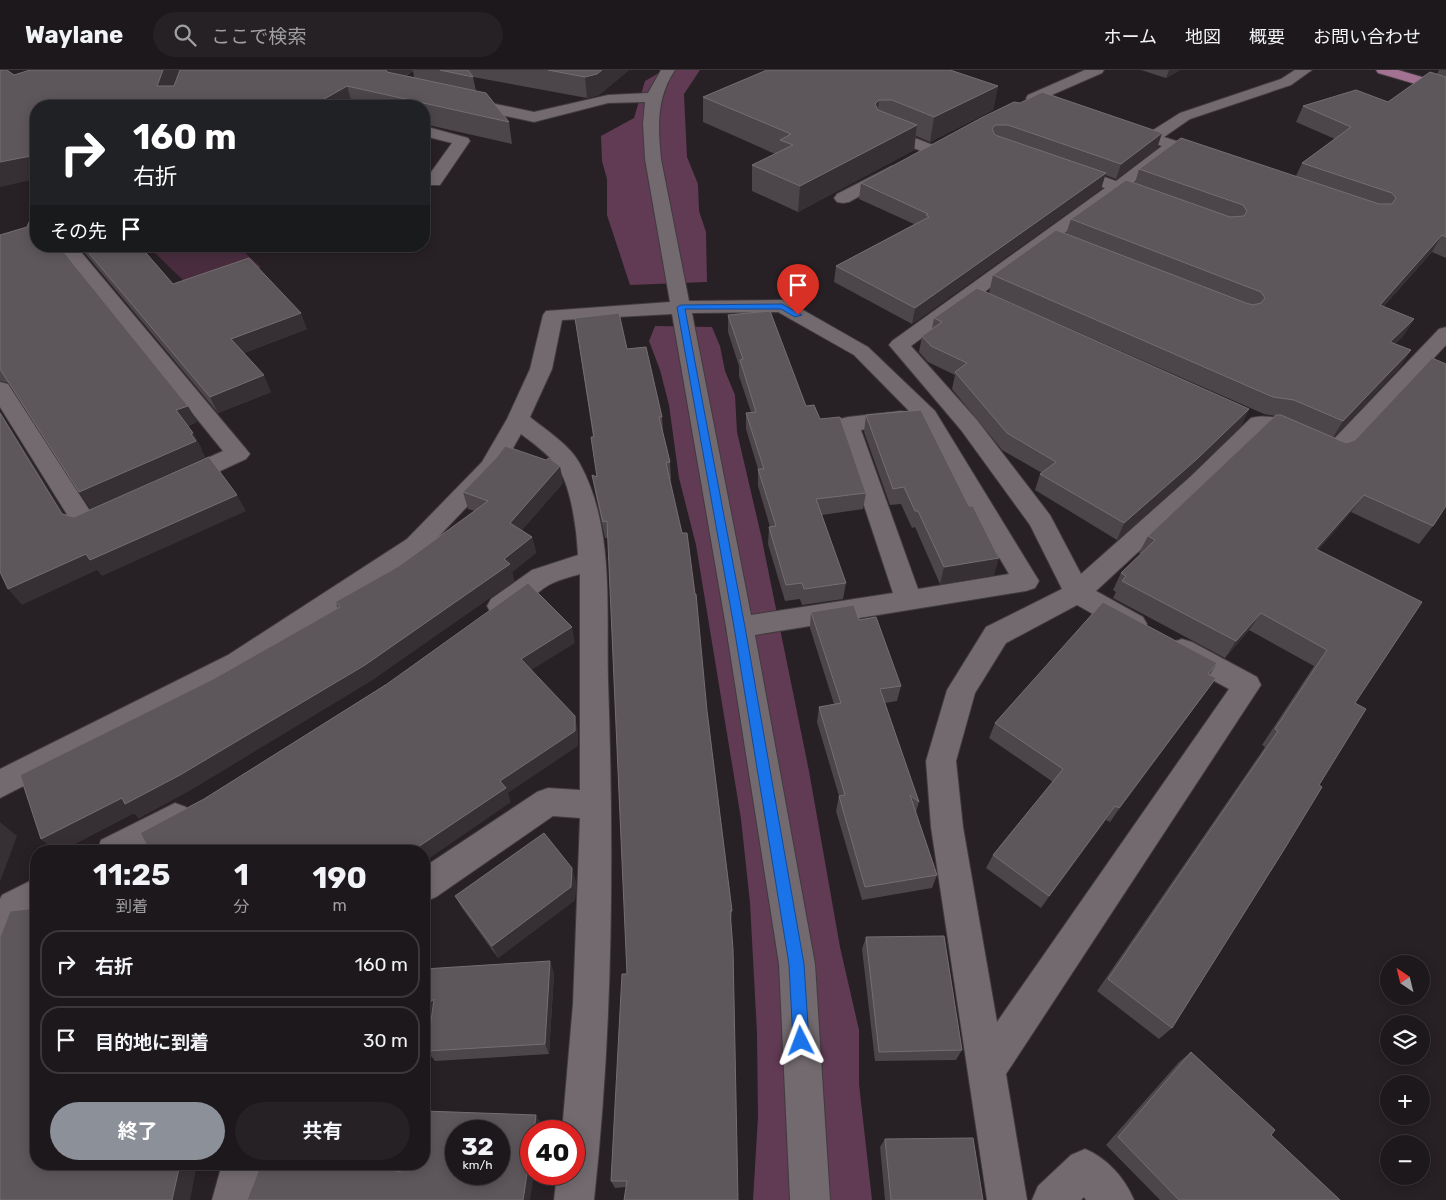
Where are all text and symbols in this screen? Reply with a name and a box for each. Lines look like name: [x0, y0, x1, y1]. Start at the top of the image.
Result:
search box: [153, 12, 503, 57]
text: Waylane: [25, 21, 123, 49]
icon: search: [171, 21, 199, 49]
text: ここで検索: [211, 25, 306, 48]
text: ホーム: [1104, 26, 1157, 48]
text: 地図: [1185, 26, 1221, 48]
text: 概要: [1249, 26, 1285, 48]
text: お問い合わせ: [1313, 26, 1421, 48]
text: 160 m: [133, 116, 237, 158]
icon: right: [50, 120, 115, 185]
text: 右折: [133, 163, 177, 190]
icon: arrive: [117, 215, 145, 243]
text: その先: [50, 220, 107, 243]
pin: [777, 264, 819, 315]
icon: arrive: [784, 271, 812, 299]
text: 11:25: [93, 857, 170, 893]
text: 1: [234, 857, 249, 893]
text: 190: [312, 860, 367, 896]
text: m: [333, 896, 347, 915]
text: 到着: [116, 897, 148, 916]
text: 分: [233, 897, 249, 916]
icon: right: [52, 950, 80, 978]
text: 160 m: [355, 953, 408, 976]
text: 右折: [95, 955, 133, 978]
north arrow: [1380, 955, 1430, 1005]
map controls: [1380, 955, 1430, 1185]
position arrow: [774, 1014, 826, 1066]
button: layers: [1380, 1015, 1430, 1065]
icon: arrive: [52, 1026, 80, 1054]
text: 30 m: [363, 1029, 408, 1052]
text: 目的地に到着: [95, 1031, 209, 1054]
button: +: [1380, 1075, 1430, 1125]
button: 終了: [50, 1102, 225, 1160]
button: 共有: [235, 1102, 410, 1160]
speed limit sign: 40: [520, 1120, 585, 1185]
text: 32: [461, 1132, 494, 1161]
button: −: [1380, 1135, 1430, 1185]
text: km/h: [463, 1158, 492, 1172]

